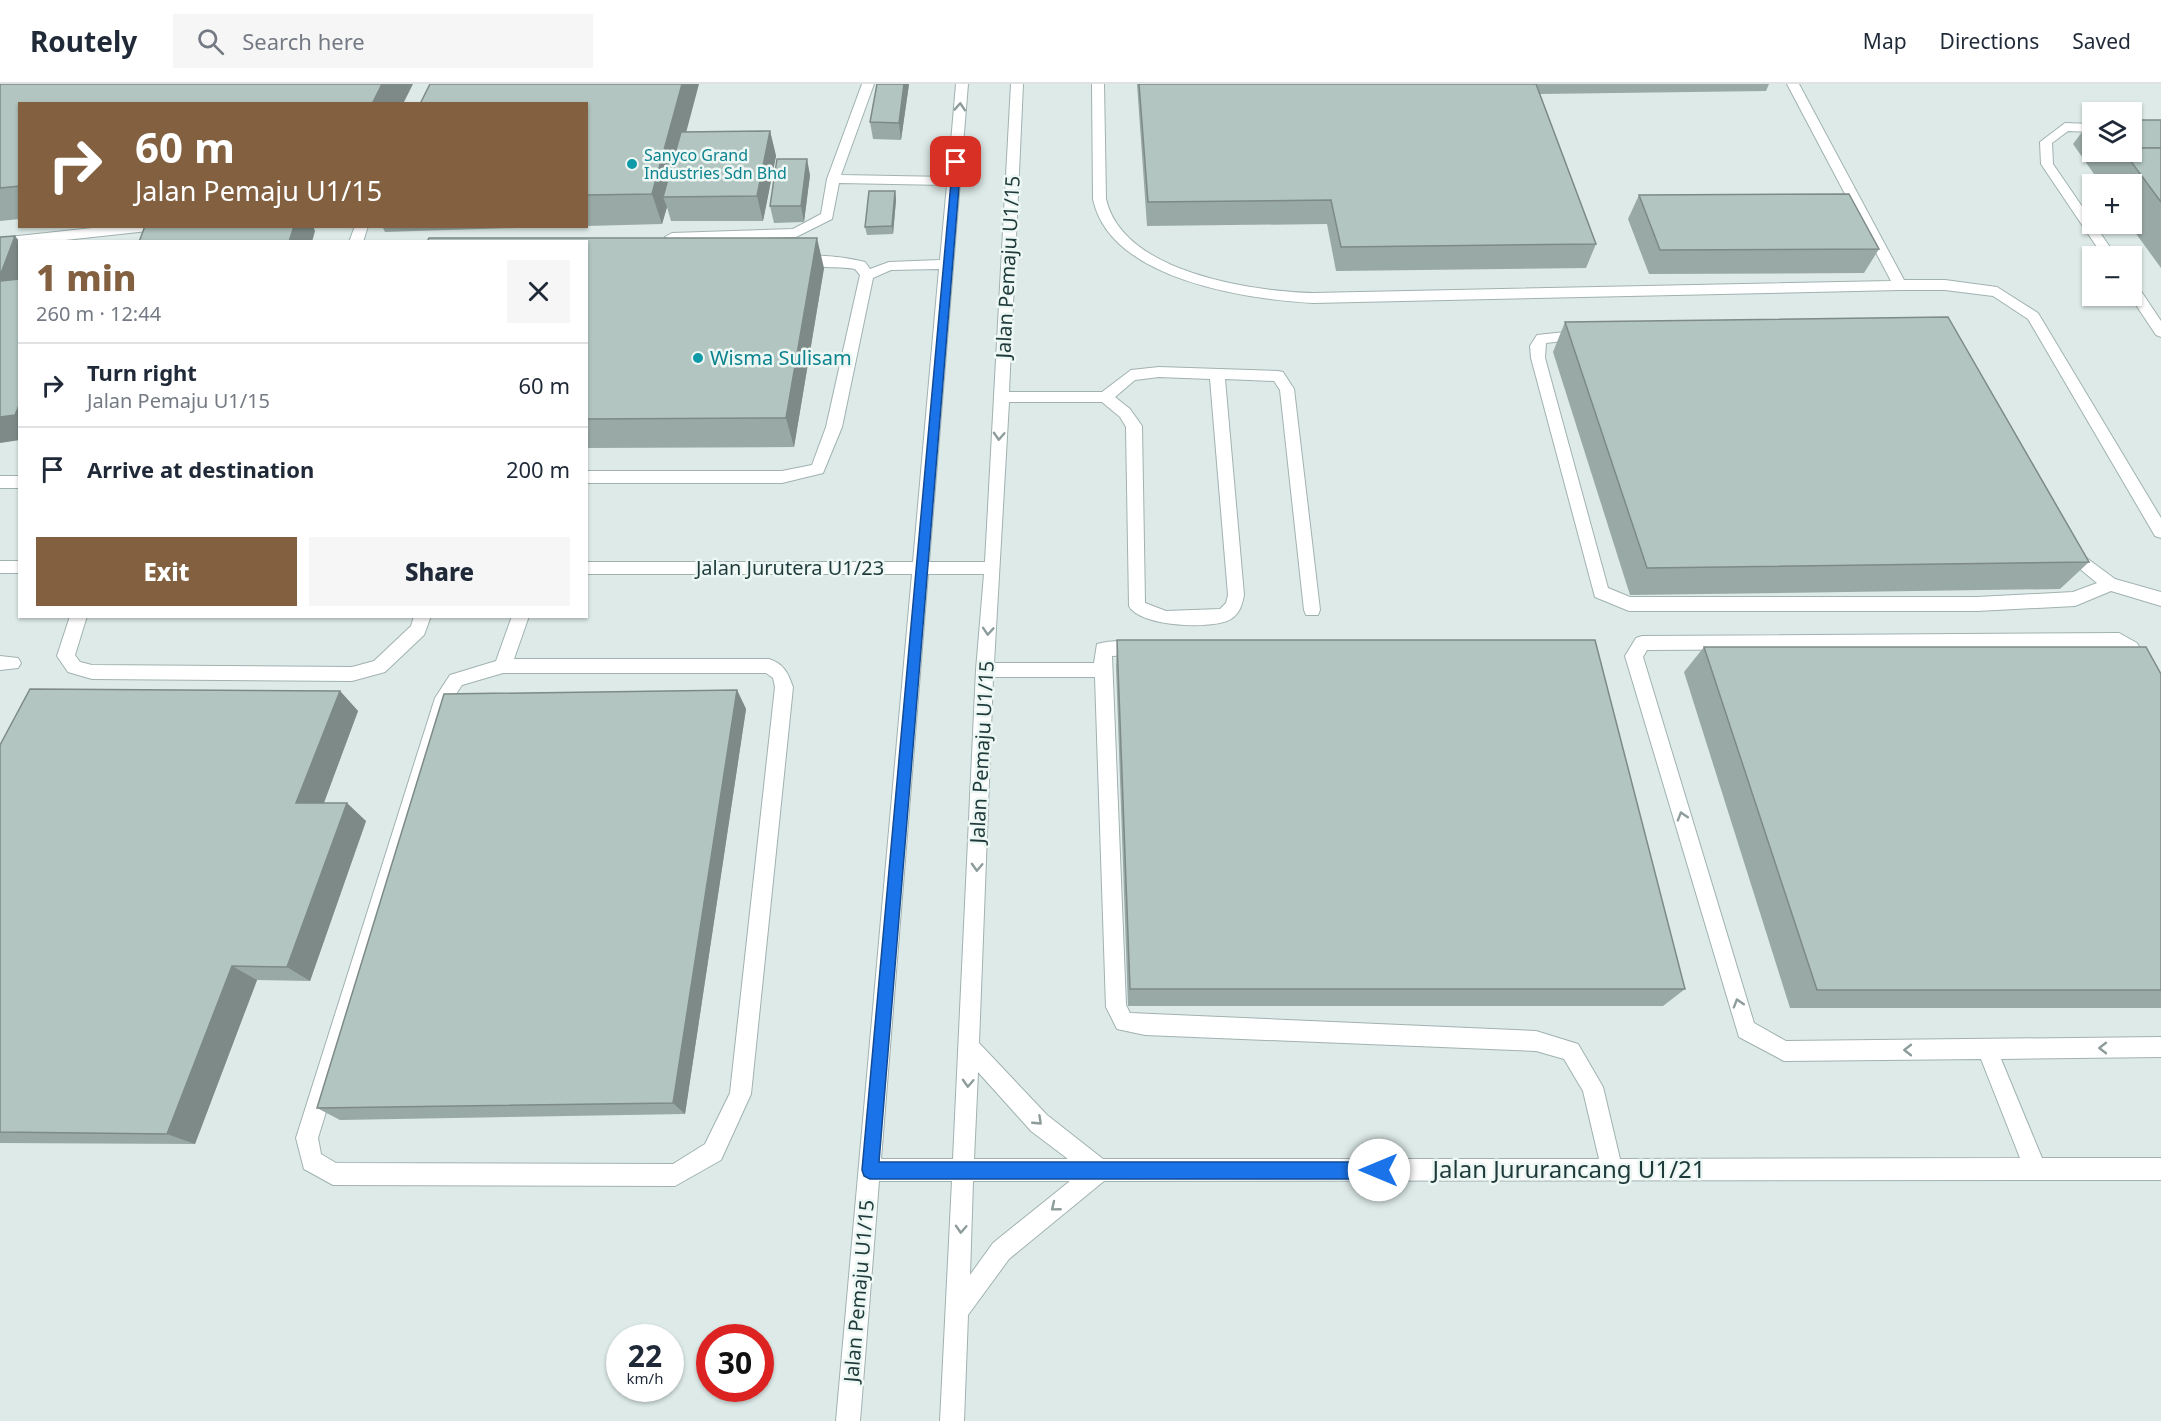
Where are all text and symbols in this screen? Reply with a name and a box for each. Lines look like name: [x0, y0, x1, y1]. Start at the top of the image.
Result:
search box: [173, 14, 593, 68]
text: Routely: [30, 22, 137, 60]
icon: search: [194, 25, 227, 58]
text: Search here: [242, 26, 365, 56]
text: Map: [1863, 27, 1907, 55]
text: Directions: [1940, 27, 2039, 55]
text: Saved: [2072, 27, 2131, 55]
map controls: [2082, 102, 2142, 306]
button: layers: [2082, 102, 2142, 162]
one-way arrow: [953, 103, 966, 112]
text: 60 m: [135, 118, 235, 175]
icon: right: [36, 126, 114, 204]
pin: [930, 136, 981, 187]
place label: Sanyco Grand Industries Sdn Bhd: [644, 144, 787, 184]
icon: arrive: [939, 145, 972, 178]
marker: Sanyco Grand Industries Sdn Bhd: [625, 157, 639, 171]
text: Jalan Pemaju U1/15: [135, 172, 382, 209]
button: +: [2082, 174, 2142, 234]
street label: Jalan Pemaju U1/15: [989, 175, 1026, 361]
button: −: [2082, 246, 2142, 306]
text: 1 min: [36, 253, 137, 302]
button: close: [507, 260, 570, 323]
text: 260 m · 12:44: [36, 300, 161, 327]
place label: Wisma Sulisam: [710, 344, 852, 371]
marker: Wisma Sulisam: [691, 351, 705, 365]
text: Turn right: [87, 357, 197, 387]
icon: right: [36, 369, 69, 402]
text: 60 m: [519, 370, 570, 400]
text: Jalan Pemaju U1/15: [87, 387, 270, 414]
one-way arrow: [993, 432, 1006, 441]
icon: arrive: [36, 453, 69, 486]
text: Arrive at destination: [87, 454, 314, 484]
text: 200 m: [506, 454, 570, 484]
button: Exit: [36, 537, 297, 606]
button: Share: [309, 537, 570, 606]
street label: Jalan Jurutera U1/23: [694, 554, 884, 581]
one-way arrow: [982, 626, 995, 635]
street label: Jalan Pemaju U1/15: [963, 660, 1000, 846]
one-way arrow: [1677, 811, 1689, 822]
one-way arrow: [970, 863, 983, 872]
one-way arrow: [1733, 998, 1745, 1009]
one-way arrow: [2098, 1042, 2107, 1054]
one-way arrow: [1903, 1043, 1912, 1056]
one-way arrow: [961, 1079, 974, 1088]
one-way arrow: [1032, 1114, 1042, 1125]
position arrow: [1347, 1138, 1411, 1202]
street label: Jalan Jururancang U1/21: [1430, 1152, 1706, 1185]
street label: Jalan Pemaju U1/15: [837, 1199, 880, 1385]
one-way arrow: [1051, 1200, 1062, 1211]
one-way arrow: [954, 1224, 967, 1233]
speed limit sign: 30: [696, 1324, 774, 1402]
text: 22: [628, 1335, 662, 1376]
text: km/h: [627, 1368, 663, 1388]

